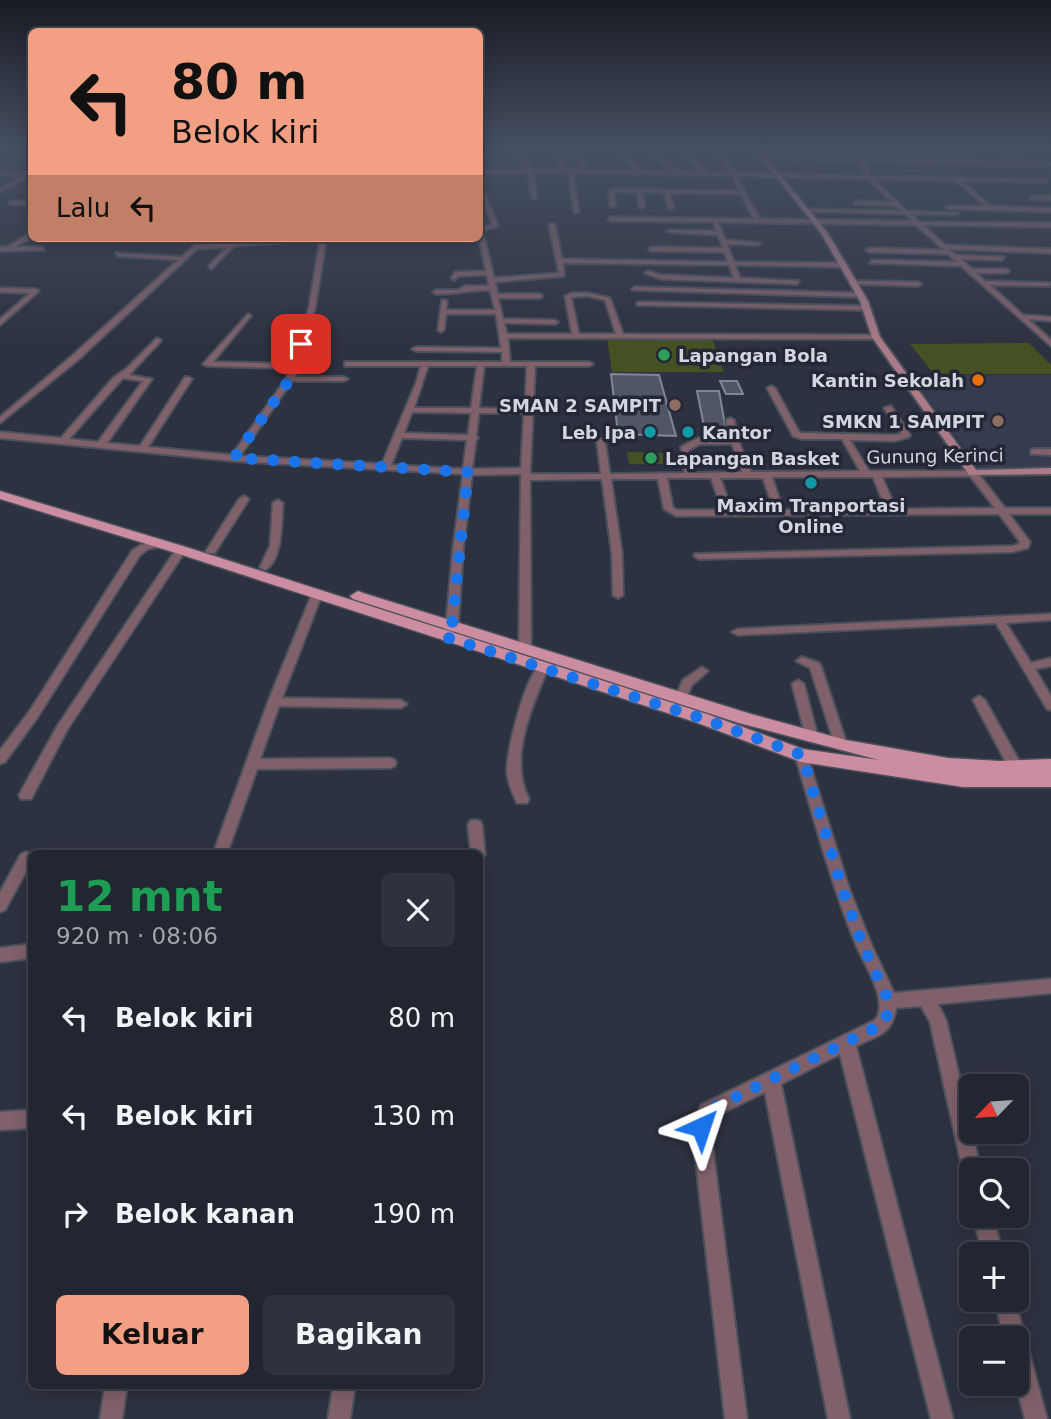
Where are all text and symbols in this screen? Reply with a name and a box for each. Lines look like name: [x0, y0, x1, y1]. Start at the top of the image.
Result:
text: 80 m: [171, 54, 307, 111]
icon: left: [56, 56, 147, 147]
text: Belok kiri: [171, 113, 319, 151]
icon: left: [124, 189, 162, 227]
text: Lalu: [56, 193, 110, 223]
pin: [271, 314, 331, 374]
icon: arrive: [282, 325, 320, 363]
place label: Lapangan Bola: [678, 345, 828, 366]
marker: Lapangan Bola: [656, 347, 672, 363]
place label: Kantin Sekolah: [811, 370, 964, 391]
marker: Kantin Sekolah: [970, 372, 986, 388]
place label: SMAN 2 SAMPIT: [499, 395, 662, 416]
marker: SMAN 2 SAMPIT: [667, 397, 683, 413]
place label: SMKN 1 SAMPIT: [822, 411, 985, 432]
marker: SMKN 1 SAMPIT: [990, 413, 1006, 429]
place label: Leb Ipa: [561, 422, 636, 443]
place label: Kantor: [702, 422, 771, 443]
marker: Leb Ipa: [642, 424, 658, 440]
marker: Kantor: [680, 424, 696, 440]
street label: Gunung Kerinci: [866, 444, 1004, 468]
place label: Lapangan Basket: [665, 448, 840, 469]
marker: Lapangan Basket: [643, 450, 659, 466]
marker: Maxim Tranportasi Online: [803, 475, 819, 491]
place label: Maxim Tranportasi Online: [717, 495, 905, 537]
text: 12 mnt: [56, 872, 223, 921]
button: close: [381, 873, 455, 947]
text: 920 m · 08:06: [56, 923, 218, 949]
icon: left: [56, 999, 94, 1037]
text: Belok kiri: [115, 1003, 254, 1033]
text: 80 m: [388, 1003, 455, 1033]
north arrow: [959, 1074, 1029, 1144]
map controls: [959, 1074, 1029, 1396]
position arrow: [664, 1090, 738, 1164]
icon: left: [56, 1097, 94, 1135]
text: Belok kiri: [115, 1101, 254, 1131]
text: 130 m: [372, 1101, 455, 1131]
button: search: [959, 1158, 1029, 1228]
icon: right: [56, 1195, 94, 1233]
text: Belok kanan: [115, 1199, 295, 1229]
text: 190 m: [372, 1199, 455, 1229]
button: +: [959, 1242, 1029, 1312]
button: Keluar: [56, 1295, 249, 1375]
button: Bagikan: [263, 1295, 455, 1375]
button: −: [959, 1326, 1029, 1396]

